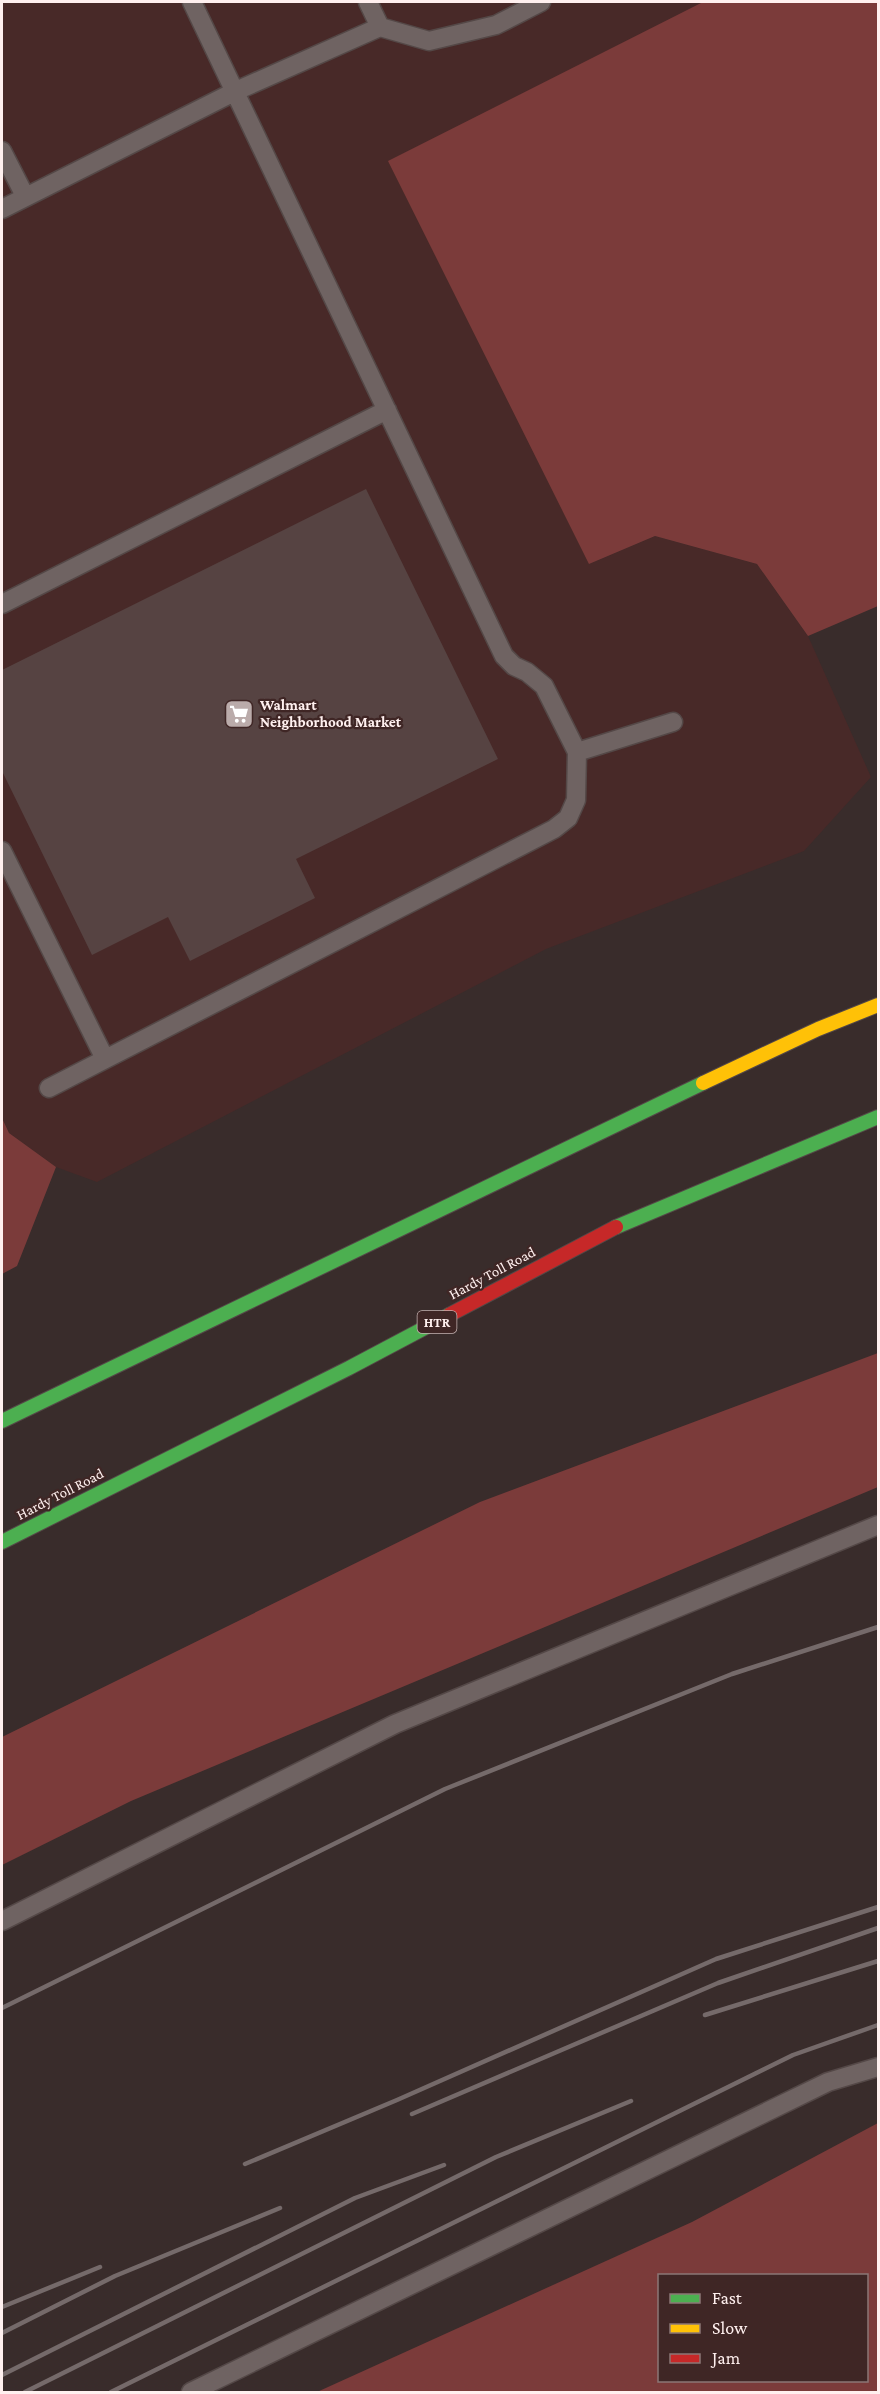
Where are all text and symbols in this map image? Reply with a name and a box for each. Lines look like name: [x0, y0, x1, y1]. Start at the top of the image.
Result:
place label: Walmart Neighborhood Market: [259, 697, 402, 730]
supermarket icon: Walmart Neighborhood Market: [223, 698, 255, 730]
street label: Hardy Toll Road: [446, 1243, 538, 1303]
road number: HTR: [418, 1311, 456, 1333]
street label: Hardy Toll Road: [14, 1465, 107, 1524]
legend: [658, 2274, 868, 2382]
text: Fast: [712, 2288, 743, 2308]
text: Slow: [712, 2318, 748, 2338]
text: Jam: [710, 2348, 741, 2368]

